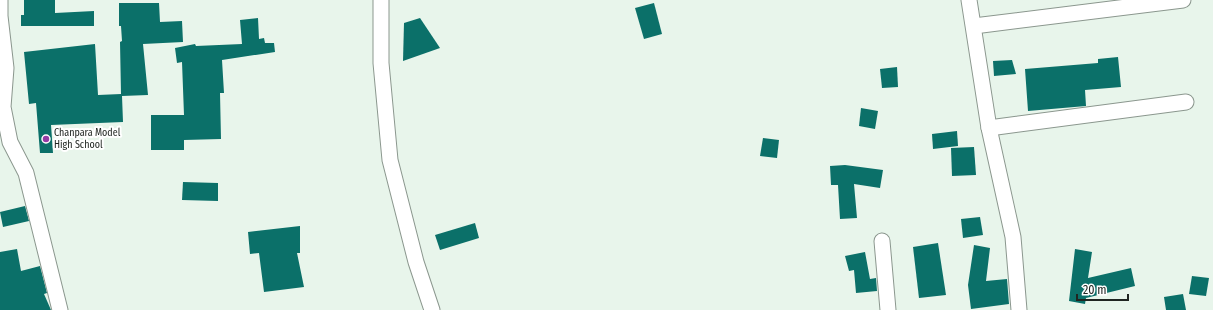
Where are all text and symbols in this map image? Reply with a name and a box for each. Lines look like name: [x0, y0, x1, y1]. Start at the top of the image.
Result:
place label: Chanpara Model High School: [54, 127, 121, 151]
marker: Chanpara Model High School: [41, 134, 51, 144]
scale bar: [1077, 276, 1128, 302]
text: 20 m: [1083, 283, 1107, 297]

